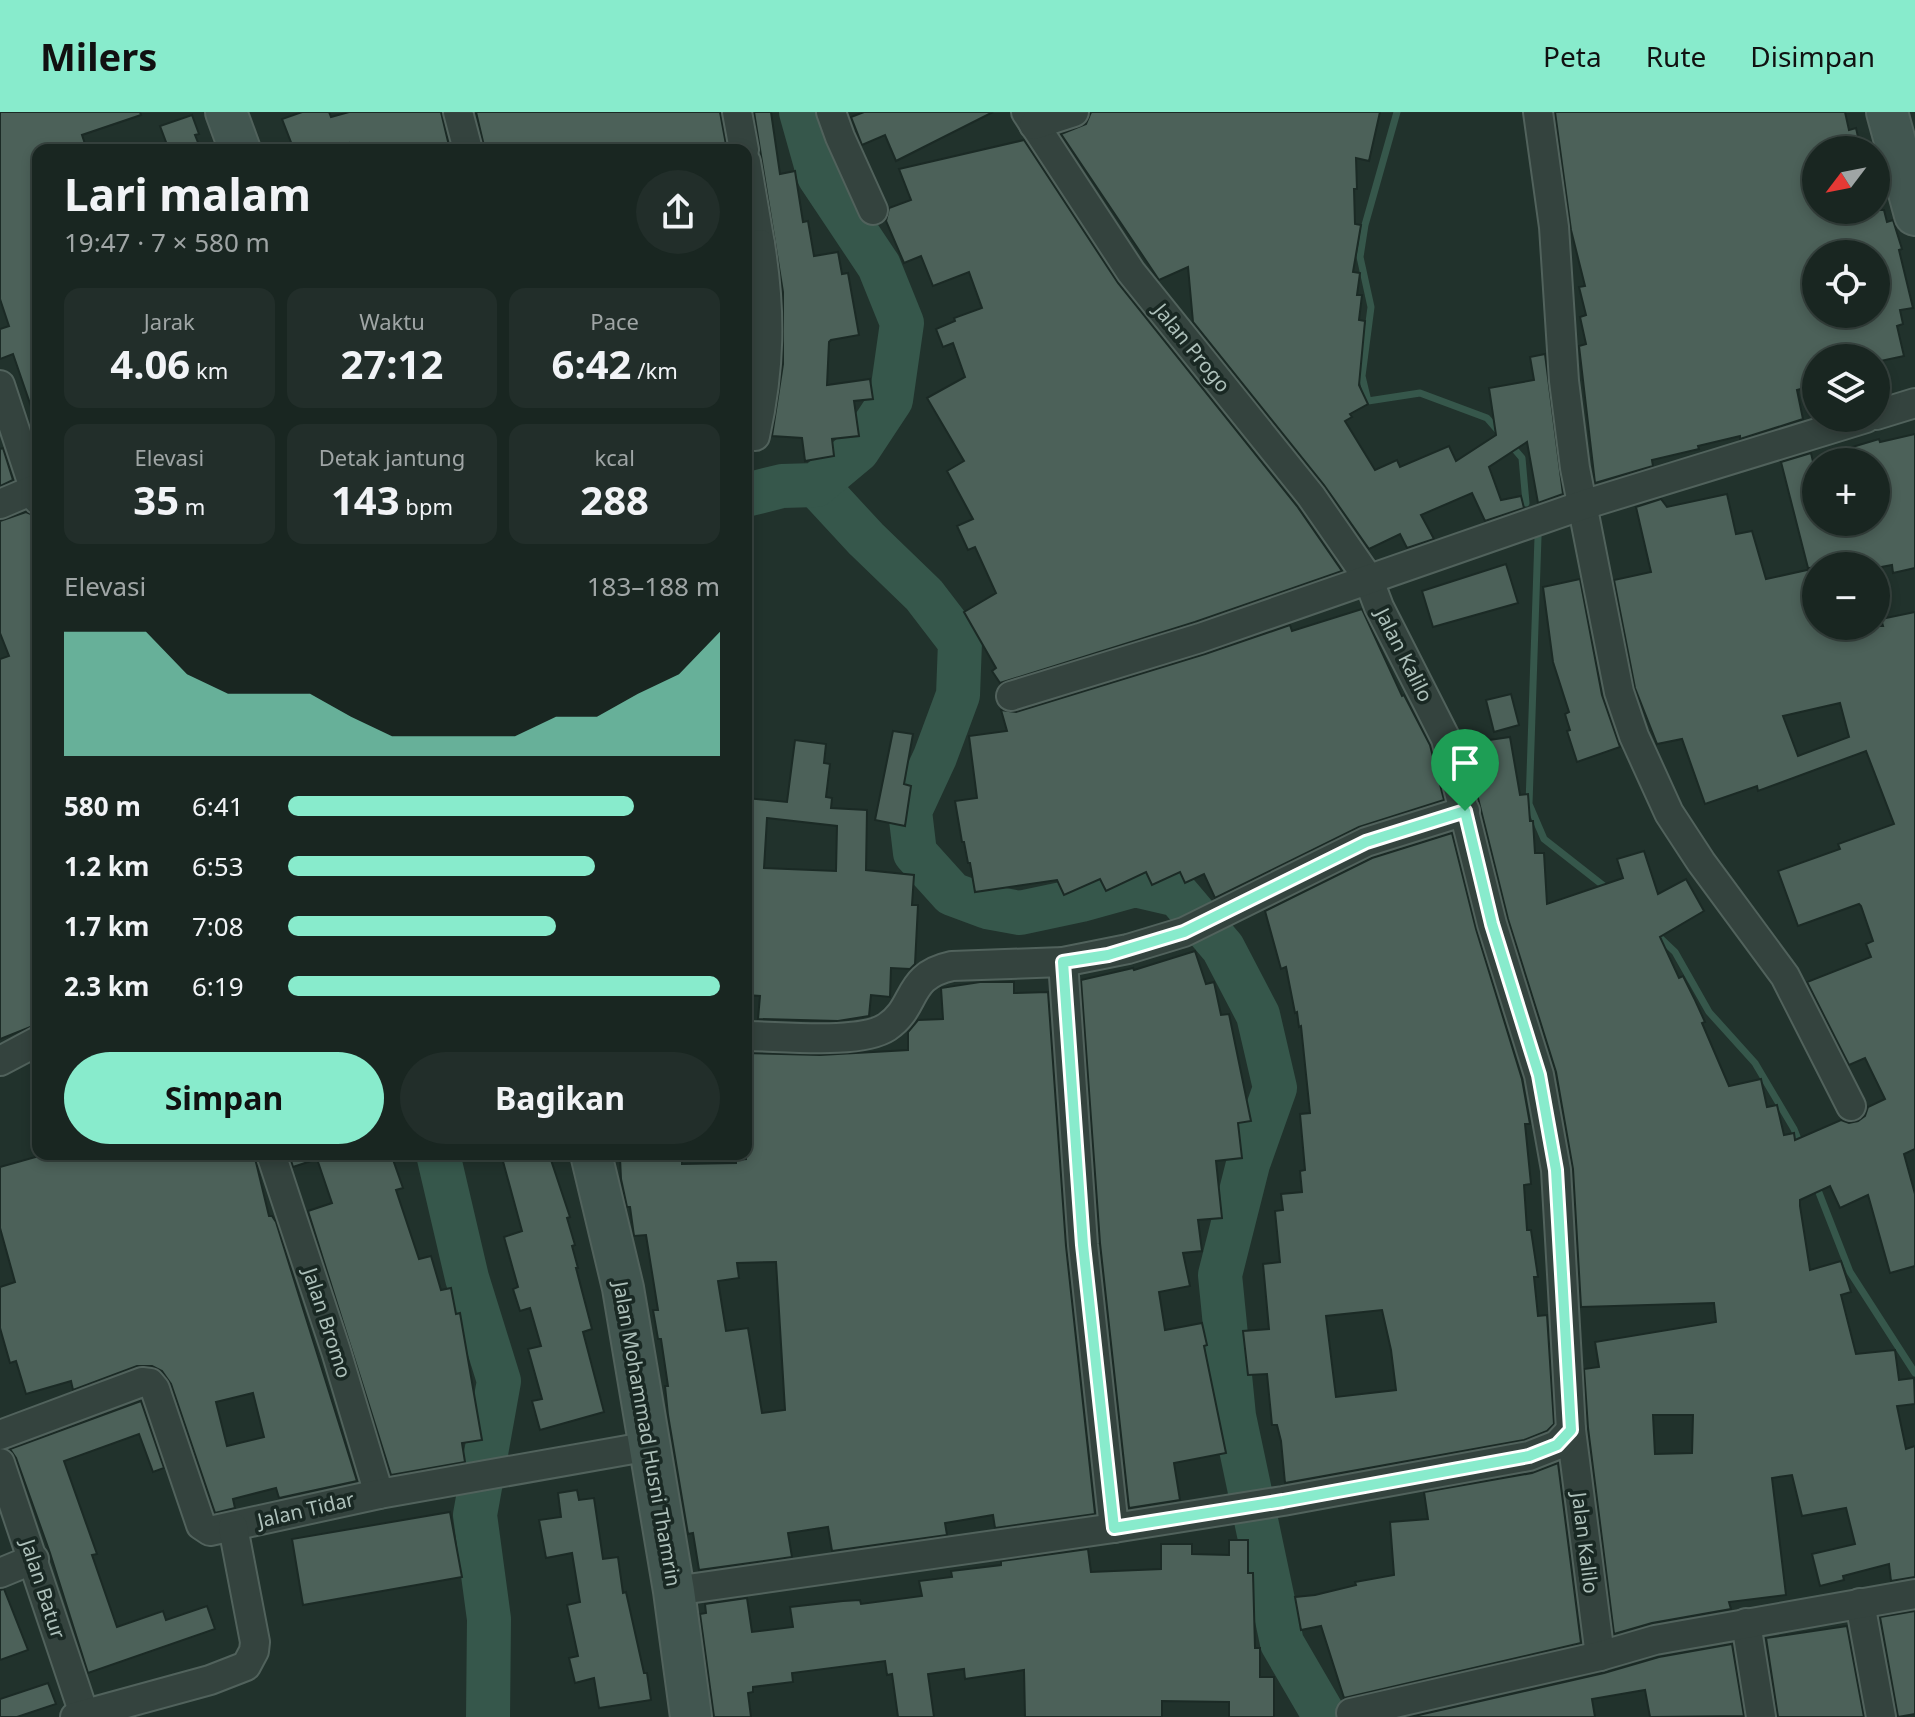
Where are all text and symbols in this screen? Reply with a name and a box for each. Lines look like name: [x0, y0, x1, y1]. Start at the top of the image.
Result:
text: Milers: [40, 30, 157, 82]
text: Peta: [1543, 37, 1602, 75]
text: Rute: [1646, 37, 1706, 75]
text: Disimpan: [1750, 37, 1875, 75]
north arrow: [1802, 136, 1890, 224]
map controls: [1802, 136, 1890, 640]
text: Lari malam: [64, 164, 311, 224]
button: share: [636, 170, 720, 254]
text: 19:47 · 7 × 580 m: [64, 224, 270, 260]
button: locate: [1802, 240, 1890, 328]
street label: Jalan Progo: [1147, 296, 1237, 398]
text: Jarak: [144, 306, 195, 336]
text: Waktu: [359, 306, 425, 336]
text: Pace: [590, 306, 639, 336]
text: 4.06: [110, 336, 190, 391]
text: 27:12: [341, 336, 443, 391]
text: 6:42: [552, 336, 631, 391]
button: layers: [1802, 344, 1890, 432]
text: km: [190, 355, 228, 385]
text: /km: [631, 355, 678, 385]
text: Elevasi: [135, 442, 204, 472]
text: Detak jantung: [319, 442, 465, 472]
text: kcal: [595, 442, 635, 472]
button: +: [1802, 448, 1890, 536]
text: 35: [133, 472, 179, 527]
text: 143: [331, 472, 400, 527]
text: 288: [580, 472, 649, 527]
text: m: [179, 491, 205, 521]
text: bpm: [400, 491, 453, 521]
button: −: [1802, 552, 1890, 640]
text: Elevasi: [64, 568, 146, 604]
text: 183–188 m: [587, 568, 720, 604]
street label: Jalan Kalilo: [1368, 602, 1440, 706]
pin: [1431, 729, 1499, 811]
icon: arrive: [1443, 741, 1487, 785]
text: 580 m: [64, 788, 141, 824]
text: 6:41: [192, 788, 244, 824]
text: 1.2 km: [64, 848, 149, 884]
text: 6:53: [192, 848, 244, 884]
text: 1.7 km: [64, 908, 149, 944]
text: 7:08: [192, 908, 244, 944]
text: 2.3 km: [64, 968, 149, 1004]
text: 6:19: [192, 968, 244, 1004]
button: Simpan: [64, 1052, 384, 1144]
button: Bagikan: [400, 1052, 720, 1144]
street label: Jalan Bromo: [296, 1262, 358, 1381]
street label: Jalan Mohammad Husni Thamrin: [607, 1277, 688, 1589]
street label: Jalan Tidar: [253, 1485, 357, 1534]
street label: Jalan Kalilo: [1566, 1489, 1605, 1595]
street label: Jalan Batur: [14, 1534, 72, 1642]

